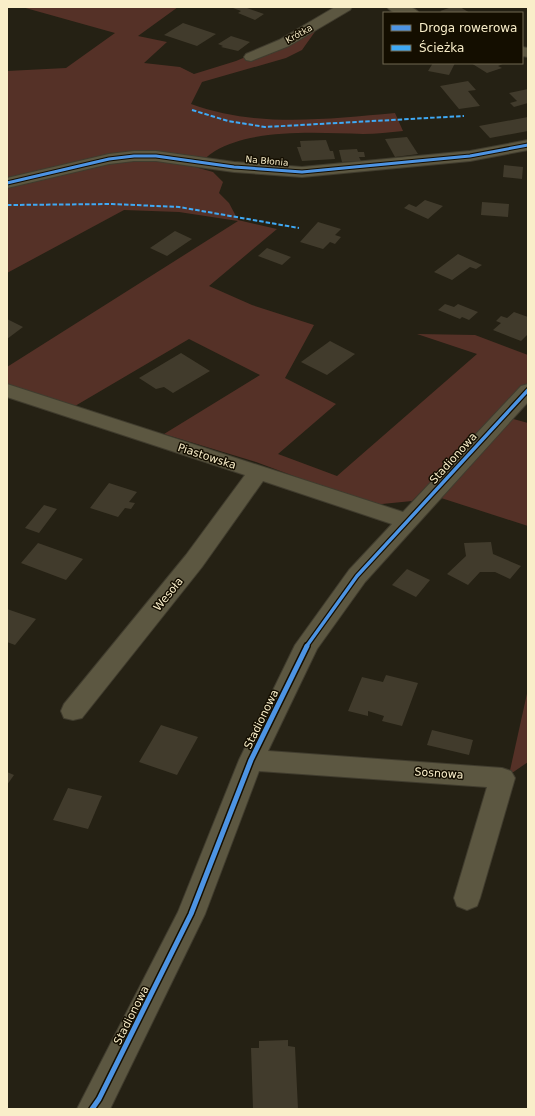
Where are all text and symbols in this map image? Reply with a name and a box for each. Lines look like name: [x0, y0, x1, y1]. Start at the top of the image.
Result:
legend: [383, 12, 523, 64]
text: Droga rowerowa: [419, 21, 517, 35]
street label: Krótka: [284, 23, 314, 45]
text: Ścieżka: [419, 40, 464, 55]
street label: Na Błonia: [245, 154, 289, 168]
street label: Stadionowa: [427, 430, 480, 487]
street label: Piastowska: [176, 441, 238, 472]
street label: Wesoła: [151, 575, 186, 614]
street label: Stadionowa: [242, 687, 281, 751]
street label: Sosnowa: [414, 765, 464, 782]
street label: Stadionowa: [111, 984, 152, 1047]

